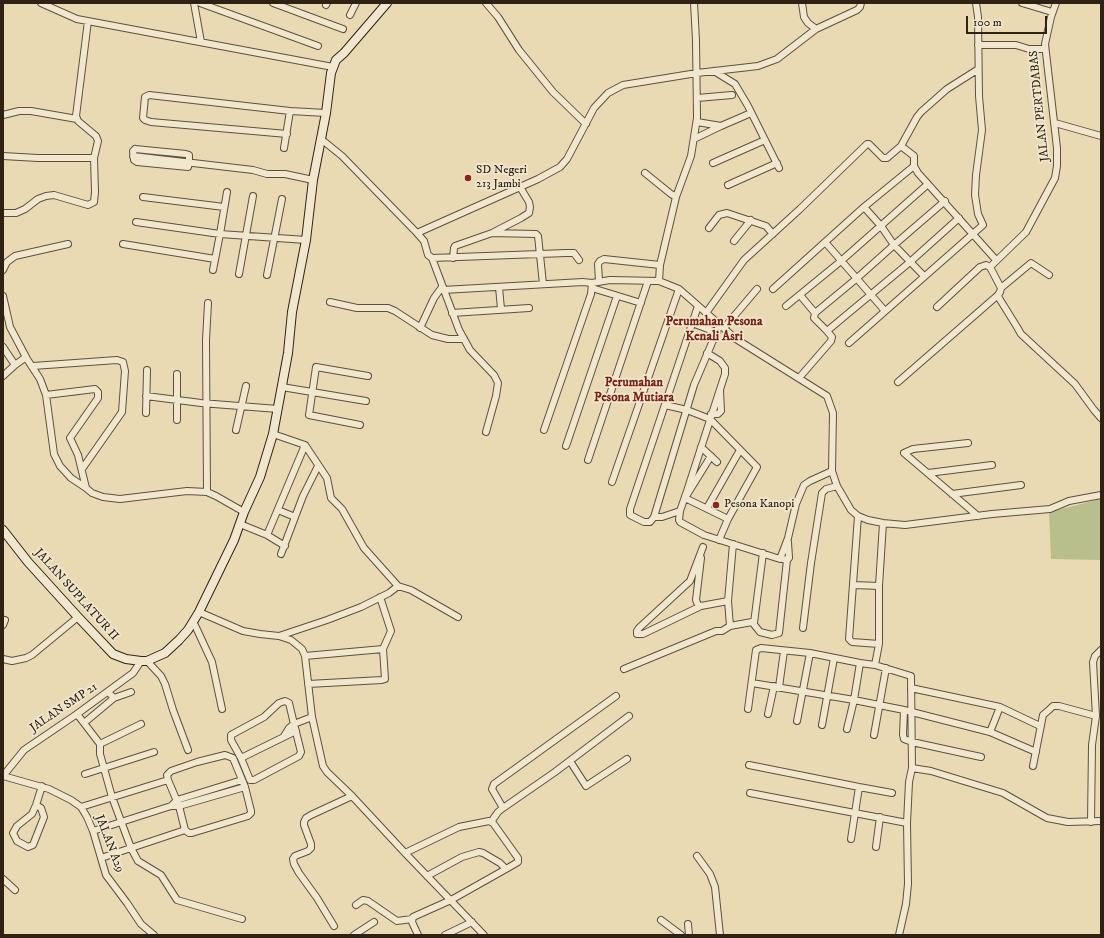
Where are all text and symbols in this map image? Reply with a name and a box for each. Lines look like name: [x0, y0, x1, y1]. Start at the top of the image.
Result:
scale bar: [968, 8, 1049, 34]
text: 100 m: [973, 15, 1002, 30]
street label: JALAN PERTDABAS: [1027, 50, 1053, 162]
place label: SD Negeri 213 Jambi: [476, 164, 527, 192]
marker: SD Negeri 213 Jambi: [463, 173, 473, 183]
district label: Perumahan Pesona Kenali Asri: [666, 314, 762, 345]
district label: Perumahan Pesona Mutiara: [594, 375, 674, 406]
place label: Pesona Kanopi: [724, 498, 794, 512]
marker: Pesona Kanopi: [711, 500, 721, 510]
street label: JALAN SUPLATUR II: [31, 546, 121, 644]
street label: JALAN SMP 21: [28, 680, 100, 736]
street label: JALAN A29: [91, 813, 127, 875]

